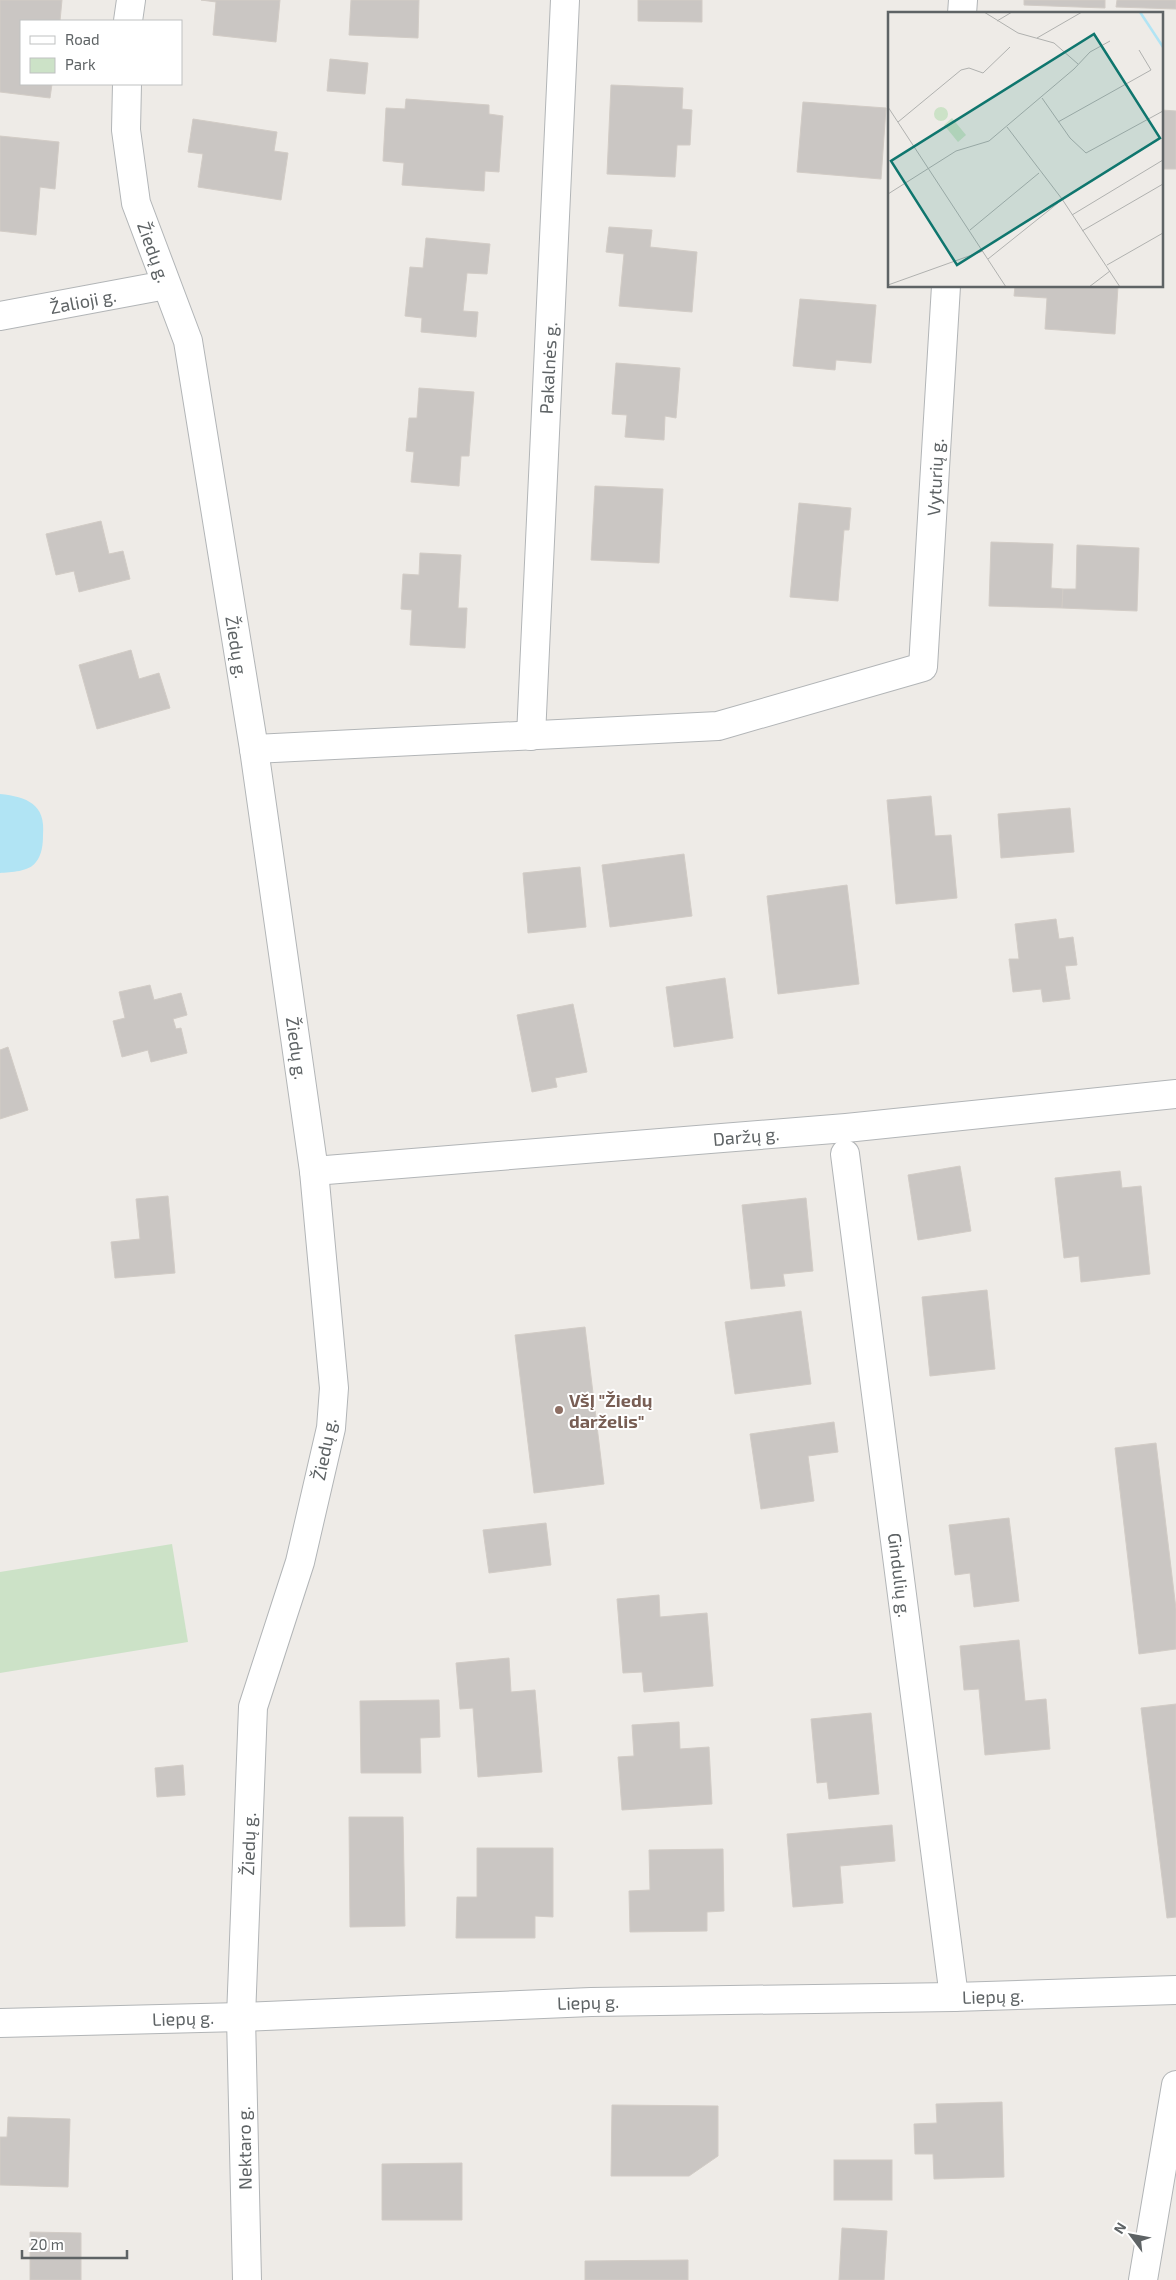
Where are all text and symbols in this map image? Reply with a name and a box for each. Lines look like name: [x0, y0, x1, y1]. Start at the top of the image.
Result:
inset map: [888, 12, 1164, 288]
legend: [20, 20, 182, 85]
text: Road: [65, 30, 100, 48]
text: Park: [65, 55, 96, 73]
street label: Žiedų g.: [133, 219, 175, 285]
street label: Žalioji g.: [48, 284, 118, 318]
street label: Pakalnės g.: [535, 321, 561, 415]
street label: Vyturių g.: [922, 438, 948, 516]
street label: Žiedų g.: [221, 614, 253, 680]
street label: Žiedų g.: [282, 1015, 312, 1081]
street label: Daržų g.: [712, 1122, 780, 1150]
place label: VšĮ "Žiedų darželis": [569, 1389, 652, 1432]
marker: VšĮ "Žiedų darželis": [553, 1404, 565, 1416]
street label: Žiedų g.: [307, 1416, 341, 1482]
street label: Gindulių g.: [884, 1531, 916, 1619]
street label: Žiedų g.: [236, 1812, 260, 1876]
street label: Liepų g.: [962, 1984, 1024, 2008]
street label: Liepų g.: [557, 1990, 619, 2014]
street label: Liepų g.: [152, 2006, 214, 2030]
street label: Nektaro g.: [232, 2106, 256, 2190]
north arrow: [1106, 2210, 1156, 2260]
text: N: [1110, 2219, 1129, 2237]
scale bar: [22, 2228, 128, 2260]
text: 20 m: [30, 2235, 64, 2253]

